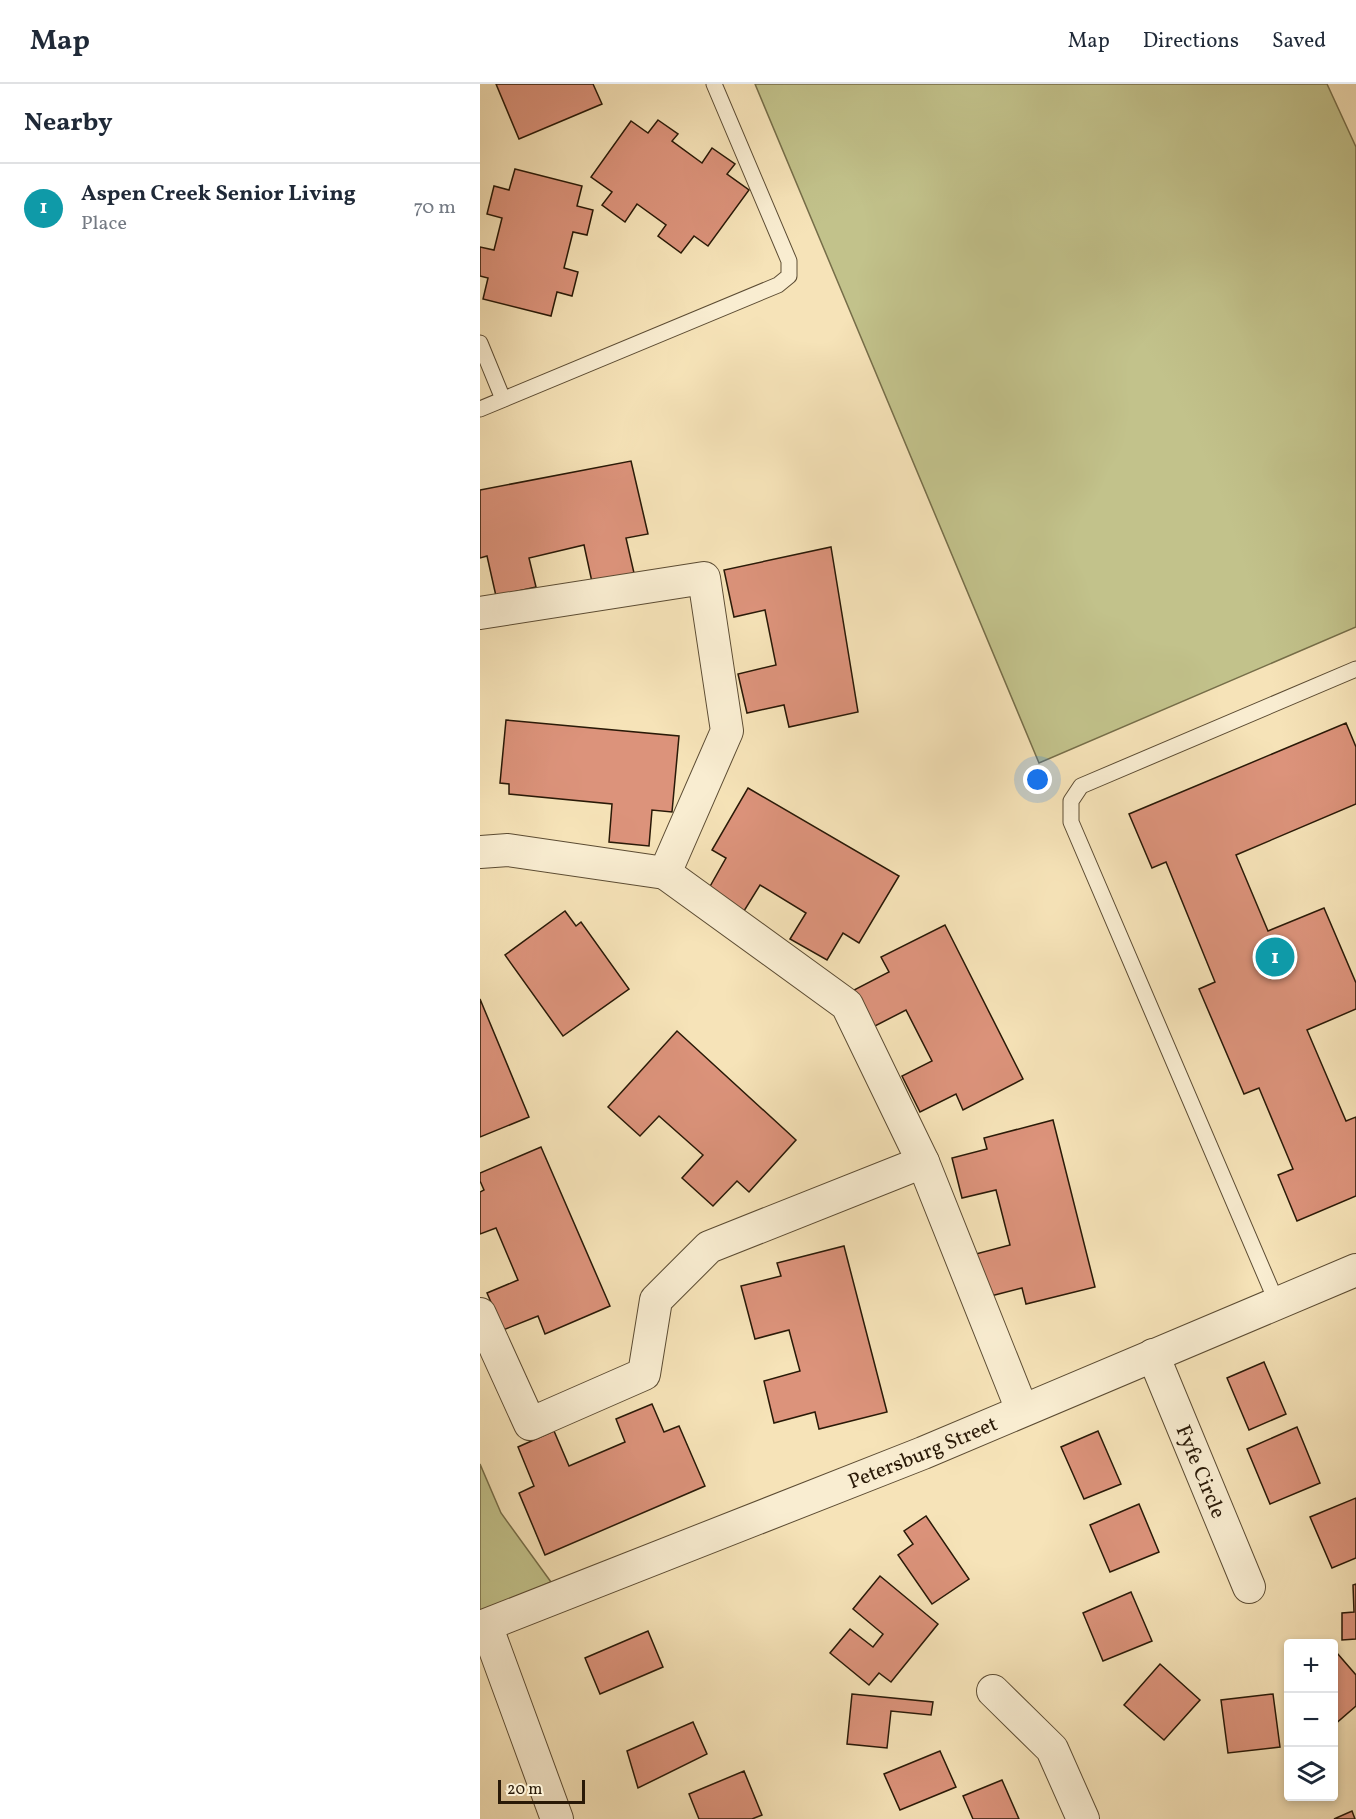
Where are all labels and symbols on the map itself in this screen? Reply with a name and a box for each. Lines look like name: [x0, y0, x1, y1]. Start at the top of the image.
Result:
your location: [1023, 765, 1052, 794]
pin: 1: [1256, 934, 1294, 980]
street label: Petersburg Street: [844, 1410, 1002, 1497]
street label: Fyfe Circle: [1168, 1421, 1232, 1523]
scale bar: [498, 1777, 585, 1804]

